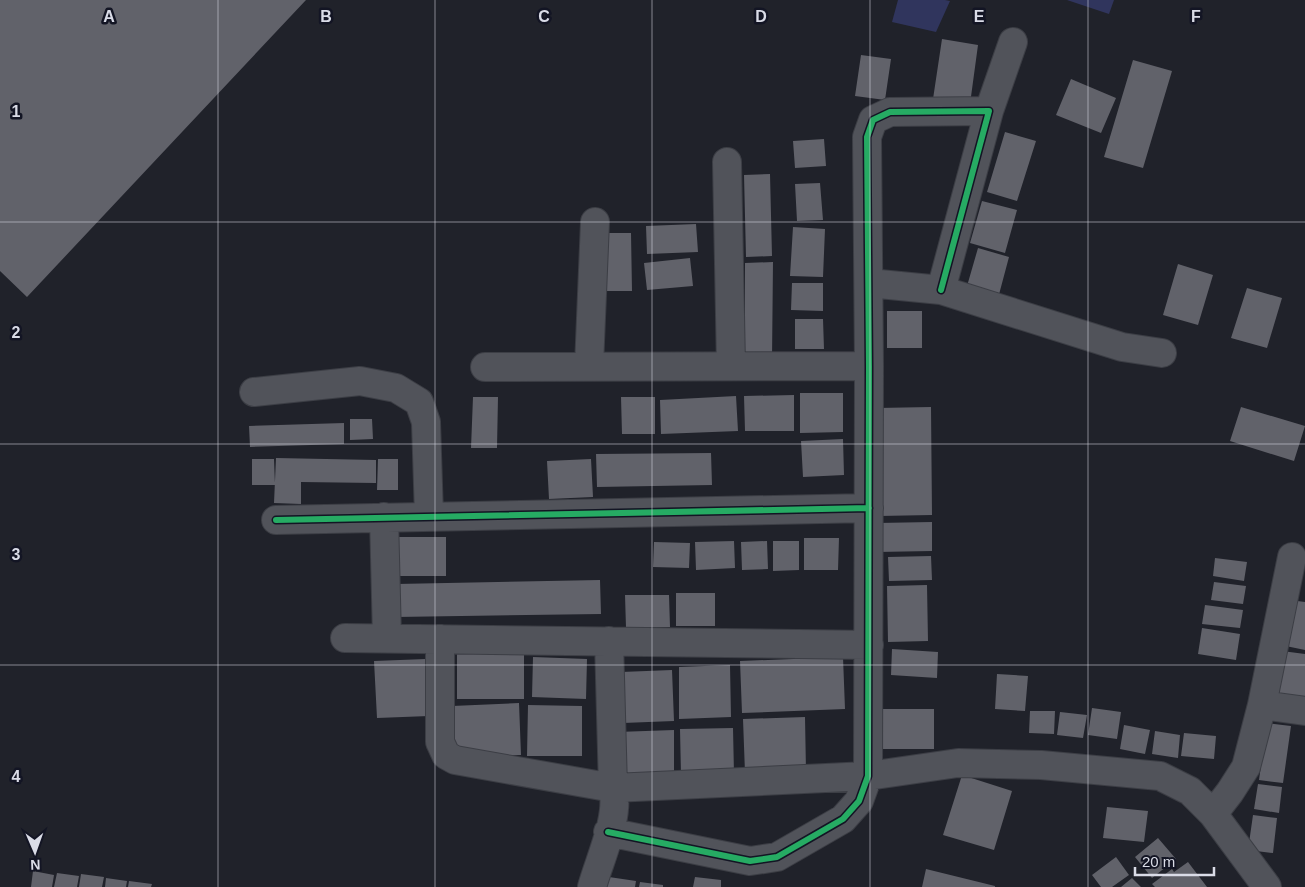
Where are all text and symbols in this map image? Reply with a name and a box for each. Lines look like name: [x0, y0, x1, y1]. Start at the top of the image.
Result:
text: A: [103, 8, 115, 25]
text: B: [320, 8, 332, 25]
text: C: [538, 8, 550, 25]
text: D: [755, 8, 767, 25]
text: E: [974, 8, 985, 25]
text: F: [1191, 8, 1201, 25]
text: 1: [12, 103, 21, 120]
text: 2: [12, 324, 21, 341]
text: 3: [12, 546, 21, 563]
text: 4: [12, 768, 21, 785]
north arrow: [10, 827, 60, 877]
scale bar: [1135, 844, 1214, 876]
text: 20 m: [1142, 853, 1175, 870]
text: N: [30, 857, 41, 873]

